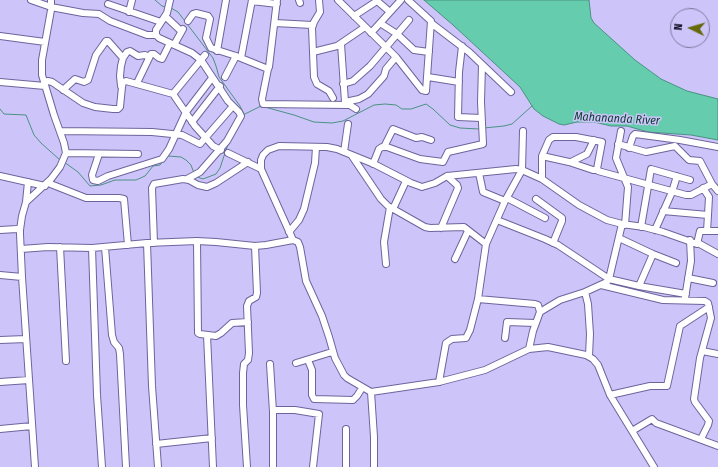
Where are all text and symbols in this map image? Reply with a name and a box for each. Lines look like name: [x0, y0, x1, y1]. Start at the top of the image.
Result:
north arrow: [670, 8, 710, 48]
text: N: [672, 23, 685, 31]
water label: Mahananda River: [574, 110, 660, 128]

